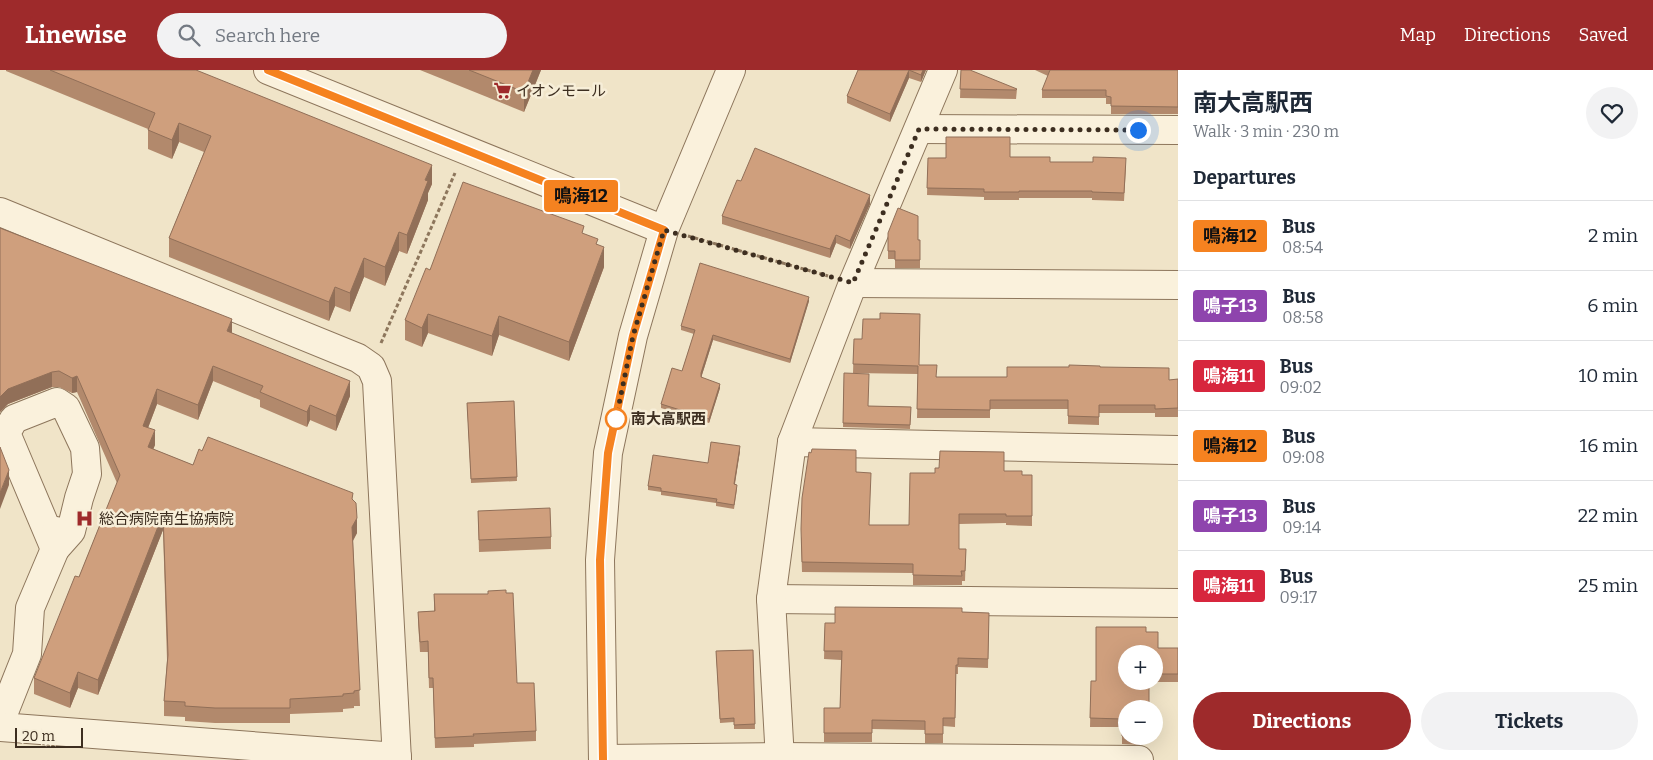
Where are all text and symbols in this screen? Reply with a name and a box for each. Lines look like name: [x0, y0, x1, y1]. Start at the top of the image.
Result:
search box: [157, 13, 507, 58]
text: Linewise: [25, 21, 127, 49]
icon: search: [175, 21, 203, 49]
text: Search here: [215, 24, 320, 47]
text: Map: [1400, 24, 1436, 46]
text: Directions: [1464, 24, 1551, 46]
text: Saved: [1579, 24, 1628, 46]
supermarket icon: イオンモール: [492, 81, 512, 101]
place label: イオンモール: [516, 82, 606, 100]
button: heart: [1586, 87, 1638, 139]
text: 南大高駅西: [1193, 89, 1313, 117]
your location: [1126, 118, 1151, 143]
text: Walk · 3 min · 230 m: [1193, 122, 1339, 141]
text: Departures: [1193, 166, 1296, 189]
line badge: 鳴海12: [546, 180, 616, 212]
text: 鳴海12: [554, 185, 608, 207]
text: Bus: [1282, 215, 1315, 238]
text: 2 min: [1588, 224, 1638, 247]
text: 鳴海12: [1203, 225, 1257, 247]
text: 08:54: [1282, 238, 1323, 257]
text: Bus: [1282, 285, 1316, 308]
text: 6 min: [1587, 294, 1638, 317]
text: 鳴子13: [1203, 295, 1257, 317]
text: 08:58: [1282, 308, 1324, 327]
text: Bus: [1280, 355, 1313, 378]
text: 10 min: [1578, 364, 1638, 387]
text: 鳴海11: [1203, 365, 1255, 387]
text: 09:02: [1280, 378, 1322, 397]
marker: 南大高駅西: [605, 408, 627, 430]
place label: 南大高駅西: [631, 410, 706, 428]
text: Bus: [1282, 425, 1315, 448]
text: 16 min: [1580, 434, 1638, 457]
text: 鳴海12: [1203, 435, 1257, 457]
text: 09:08: [1282, 448, 1325, 467]
text: Bus: [1282, 495, 1316, 518]
text: 22 min: [1578, 504, 1638, 527]
text: 鳴子13: [1203, 505, 1257, 527]
hospital icon: 総合病院南生協病院: [75, 509, 95, 529]
place label: 総合病院南生協病院: [99, 510, 234, 528]
text: 09:14: [1282, 518, 1321, 537]
text: Bus: [1280, 565, 1313, 588]
text: 25 min: [1578, 574, 1638, 597]
text: 鳴海11: [1203, 575, 1255, 597]
text: 09:17: [1280, 588, 1317, 607]
map controls: [1118, 645, 1163, 745]
button: +: [1118, 645, 1163, 690]
button: Directions: [1193, 692, 1411, 750]
button: Tickets: [1421, 692, 1638, 750]
button: −: [1118, 700, 1163, 745]
scale bar: [15, 725, 82, 748]
text: 20 m: [22, 728, 55, 745]

